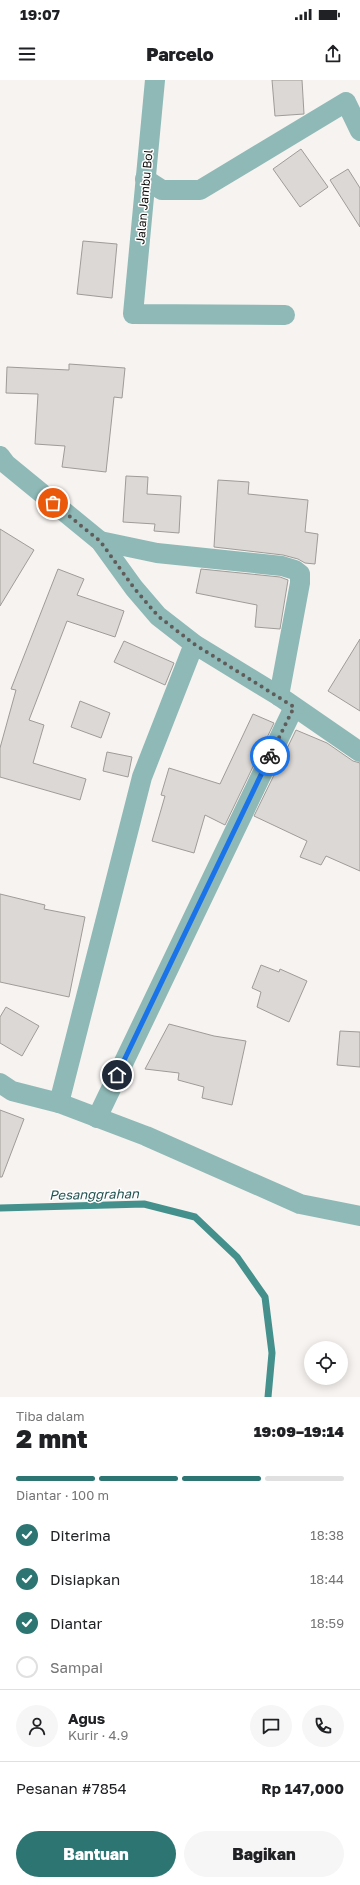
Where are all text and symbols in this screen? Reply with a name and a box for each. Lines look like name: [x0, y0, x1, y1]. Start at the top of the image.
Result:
text: 19:07: [20, 5, 60, 23]
icon: menu: [16, 43, 38, 65]
text: Parcelo: [146, 43, 214, 65]
icon: share: [322, 43, 344, 65]
street label: Jalan Jambu Bol: [132, 149, 156, 245]
pin: [36, 486, 70, 520]
icon: bag: [42, 492, 64, 514]
courier: [250, 736, 290, 776]
icon: bike: [259, 745, 281, 767]
pin: [100, 1058, 134, 1092]
icon: home: [106, 1064, 128, 1086]
water label: Pesanggrahan: [49, 1185, 140, 1203]
map controls: [304, 1341, 348, 1385]
button: locate: [304, 1341, 348, 1385]
text: Tiba dalam: [16, 1408, 84, 1424]
text: 19:09–19:14: [254, 1422, 344, 1440]
text: 2 mnt: [16, 1423, 88, 1454]
text: Diantar · 100 m: [16, 1487, 109, 1503]
icon: check: [16, 1524, 38, 1546]
text: Diterima: [50, 1526, 111, 1544]
text: 18:38: [310, 1527, 344, 1543]
icon: check: [16, 1568, 38, 1590]
text: Disiapkan: [50, 1570, 120, 1588]
text: 18:44: [310, 1571, 344, 1587]
icon: check: [16, 1612, 38, 1634]
text: Diantar: [50, 1614, 102, 1632]
text: 18:59: [310, 1615, 344, 1631]
text: Sampai: [50, 1658, 103, 1676]
button: person: [16, 1705, 58, 1747]
button: chat: [250, 1705, 292, 1747]
button: phone: [302, 1705, 344, 1747]
text: Agus: [68, 1709, 105, 1727]
text: Kurir · 4.9: [68, 1727, 128, 1743]
text: Pesanan #7854: [16, 1779, 127, 1797]
text: Rp 147,000: [261, 1779, 344, 1797]
button: Bantuan: [16, 1831, 176, 1877]
button: Bagikan: [184, 1831, 344, 1877]

